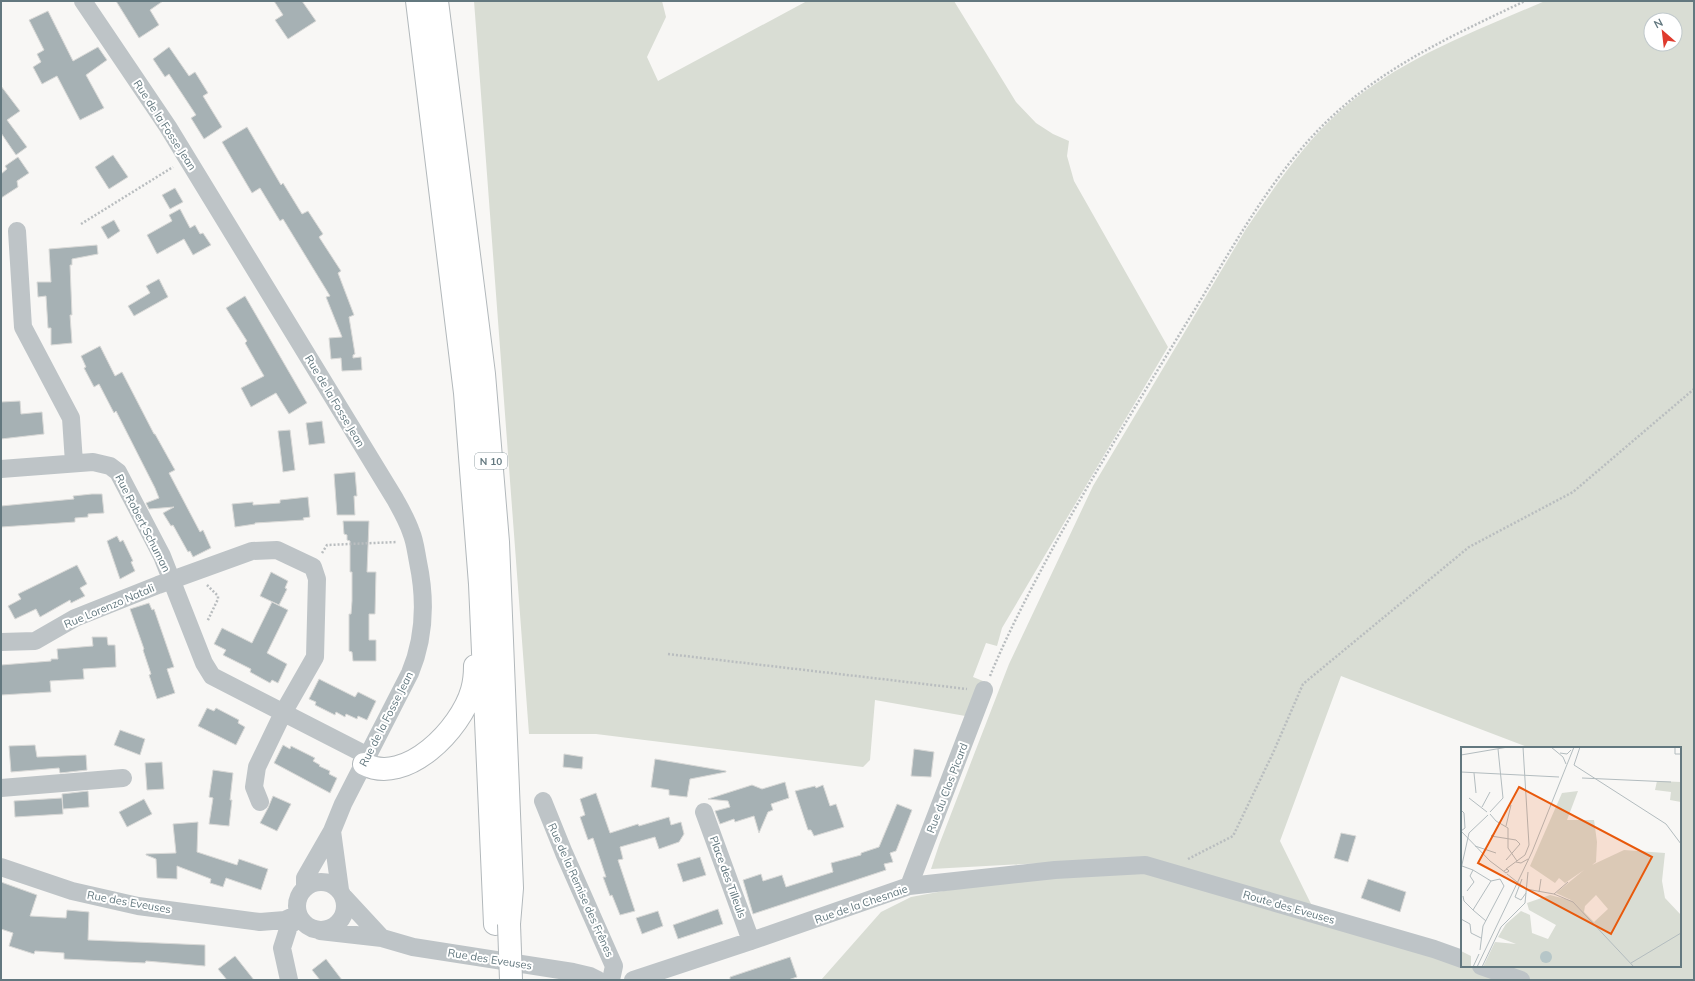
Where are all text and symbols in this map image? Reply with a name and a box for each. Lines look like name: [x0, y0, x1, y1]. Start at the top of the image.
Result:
north arrow: [1643, 12, 1683, 52]
text: N: [1651, 15, 1665, 31]
street label: Rue de la Fosse Jean: [131, 77, 199, 173]
street label: Rue de la Fosse Jean: [302, 352, 368, 450]
road number: N 10: [475, 453, 507, 469]
street label: Rue Robert Schuman: [112, 472, 174, 574]
street label: Rue Lorenzo Natali: [62, 581, 156, 631]
street label: Rue de la Fosse Jean: [356, 669, 416, 769]
street label: Rue du Clos Picard: [923, 741, 971, 835]
inset map: [1461, 747, 1681, 967]
street label: Rue de la Remise des Frênes: [545, 821, 617, 959]
street label: Place des Tilleuls: [707, 834, 749, 920]
street label: Rue de la Chesnaie: [813, 882, 909, 926]
street label: Route des Eveuses: [1241, 887, 1337, 927]
street label: Rue des Eveuses: [86, 888, 172, 916]
street label: Rue des Eveuses: [447, 945, 533, 973]

